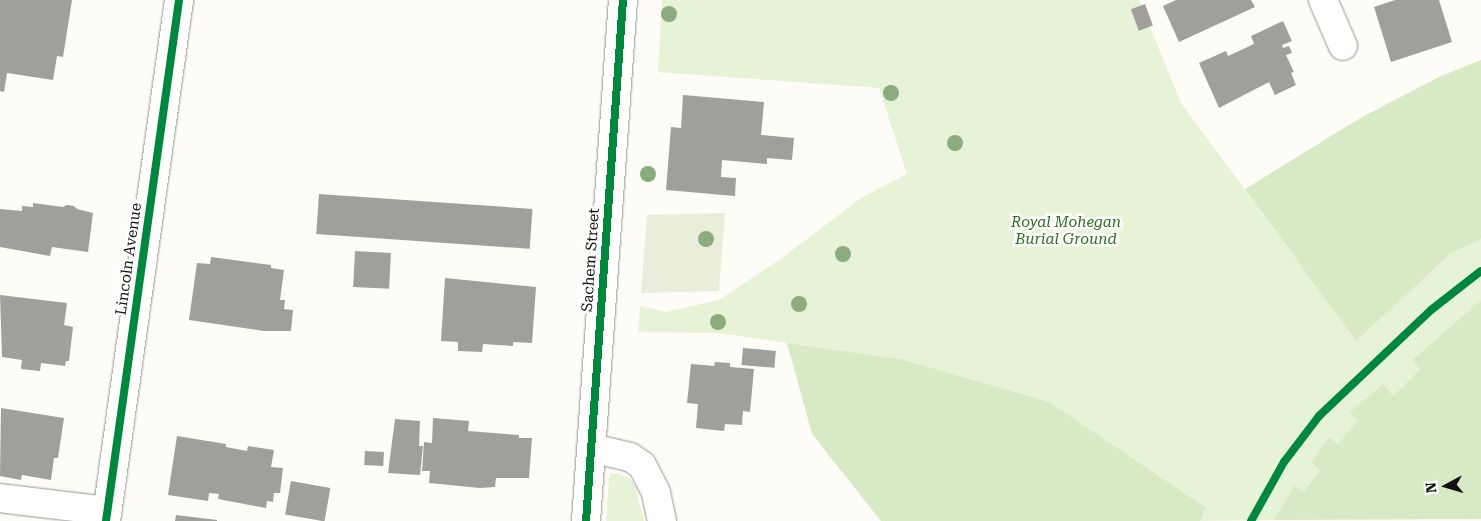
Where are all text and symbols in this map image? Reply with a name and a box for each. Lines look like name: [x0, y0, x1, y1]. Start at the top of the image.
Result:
street label: Lincoln Avenue: [112, 202, 146, 316]
street label: Sachem Street: [578, 207, 604, 313]
park label: Royal Mohegan Burial Ground: [1011, 213, 1121, 248]
north arrow: [1421, 461, 1471, 511]
text: N: [1423, 481, 1440, 494]

